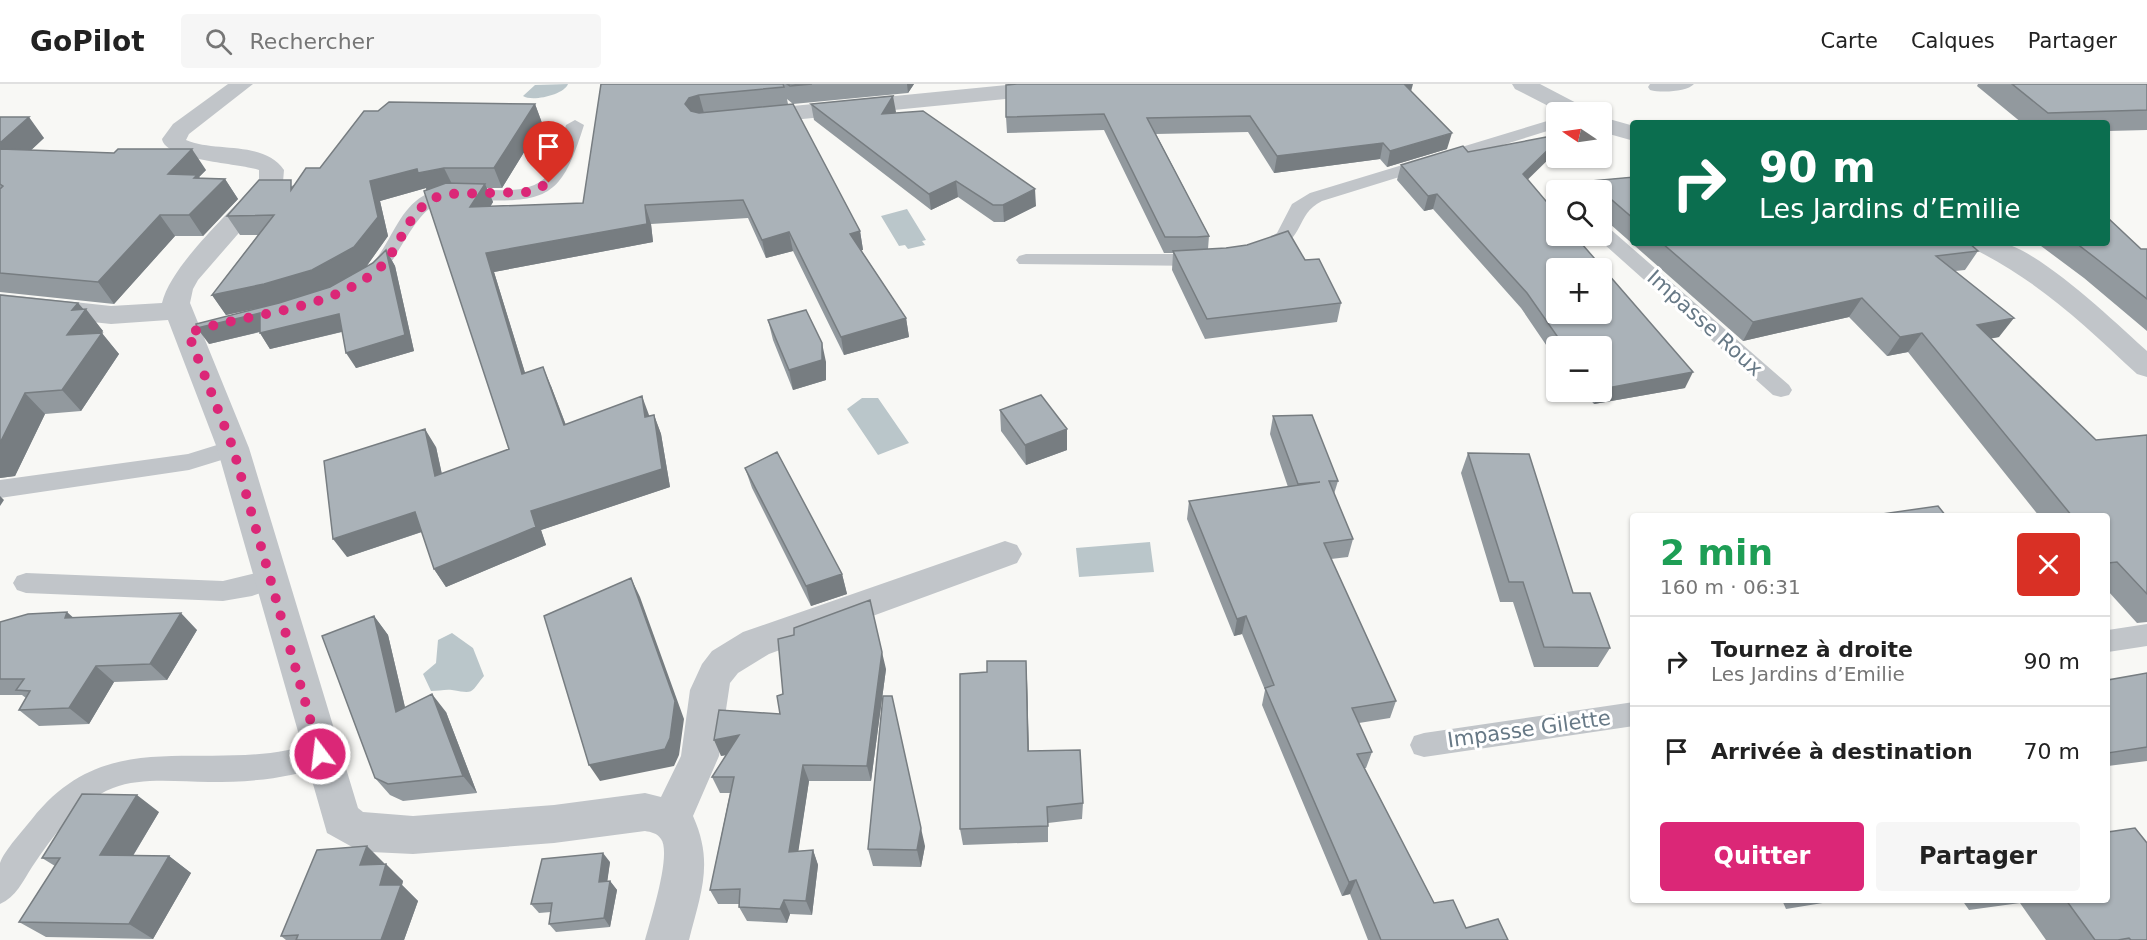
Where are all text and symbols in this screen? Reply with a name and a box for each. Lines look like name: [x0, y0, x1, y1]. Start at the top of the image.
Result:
search box: [181, 14, 601, 68]
text: GoPilot: [30, 25, 145, 58]
icon: search: [202, 25, 235, 58]
text: Rechercher: [250, 29, 374, 54]
text: Carte: [1821, 29, 1878, 53]
text: Calques: [1911, 29, 1995, 53]
text: Partager: [2028, 29, 2117, 53]
north arrow: [1546, 102, 1612, 168]
map controls: [1546, 102, 1612, 402]
pin: [523, 121, 574, 183]
icon: arrive: [532, 130, 565, 163]
text: 90 m: [1759, 143, 1876, 192]
icon: right: [1660, 144, 1738, 222]
button: search: [1546, 180, 1612, 246]
text: Les Jardins d’Emilie: [1759, 193, 2021, 224]
button: +: [1546, 258, 1612, 324]
street label: Impasse Roux: [1643, 265, 1767, 381]
button: −: [1546, 336, 1612, 402]
text: 2 min: [1660, 532, 1773, 573]
button: close: [2017, 533, 2080, 596]
text: 160 m · 06:31: [1660, 575, 1801, 599]
text: Tournez à droite: [1711, 637, 1913, 662]
icon: right: [1660, 645, 1693, 678]
text: 90 m: [2024, 649, 2080, 674]
text: Les Jardins d’Emilie: [1711, 662, 1905, 686]
street label: Impasse Gilette: [1446, 706, 1612, 752]
position arrow: [288, 722, 352, 786]
icon: arrive: [1660, 735, 1693, 768]
text: Arrivée à destination: [1711, 739, 1973, 764]
text: 70 m: [2024, 739, 2080, 764]
button: Quitter: [1660, 822, 1864, 891]
button: Partager: [1876, 822, 2080, 891]

